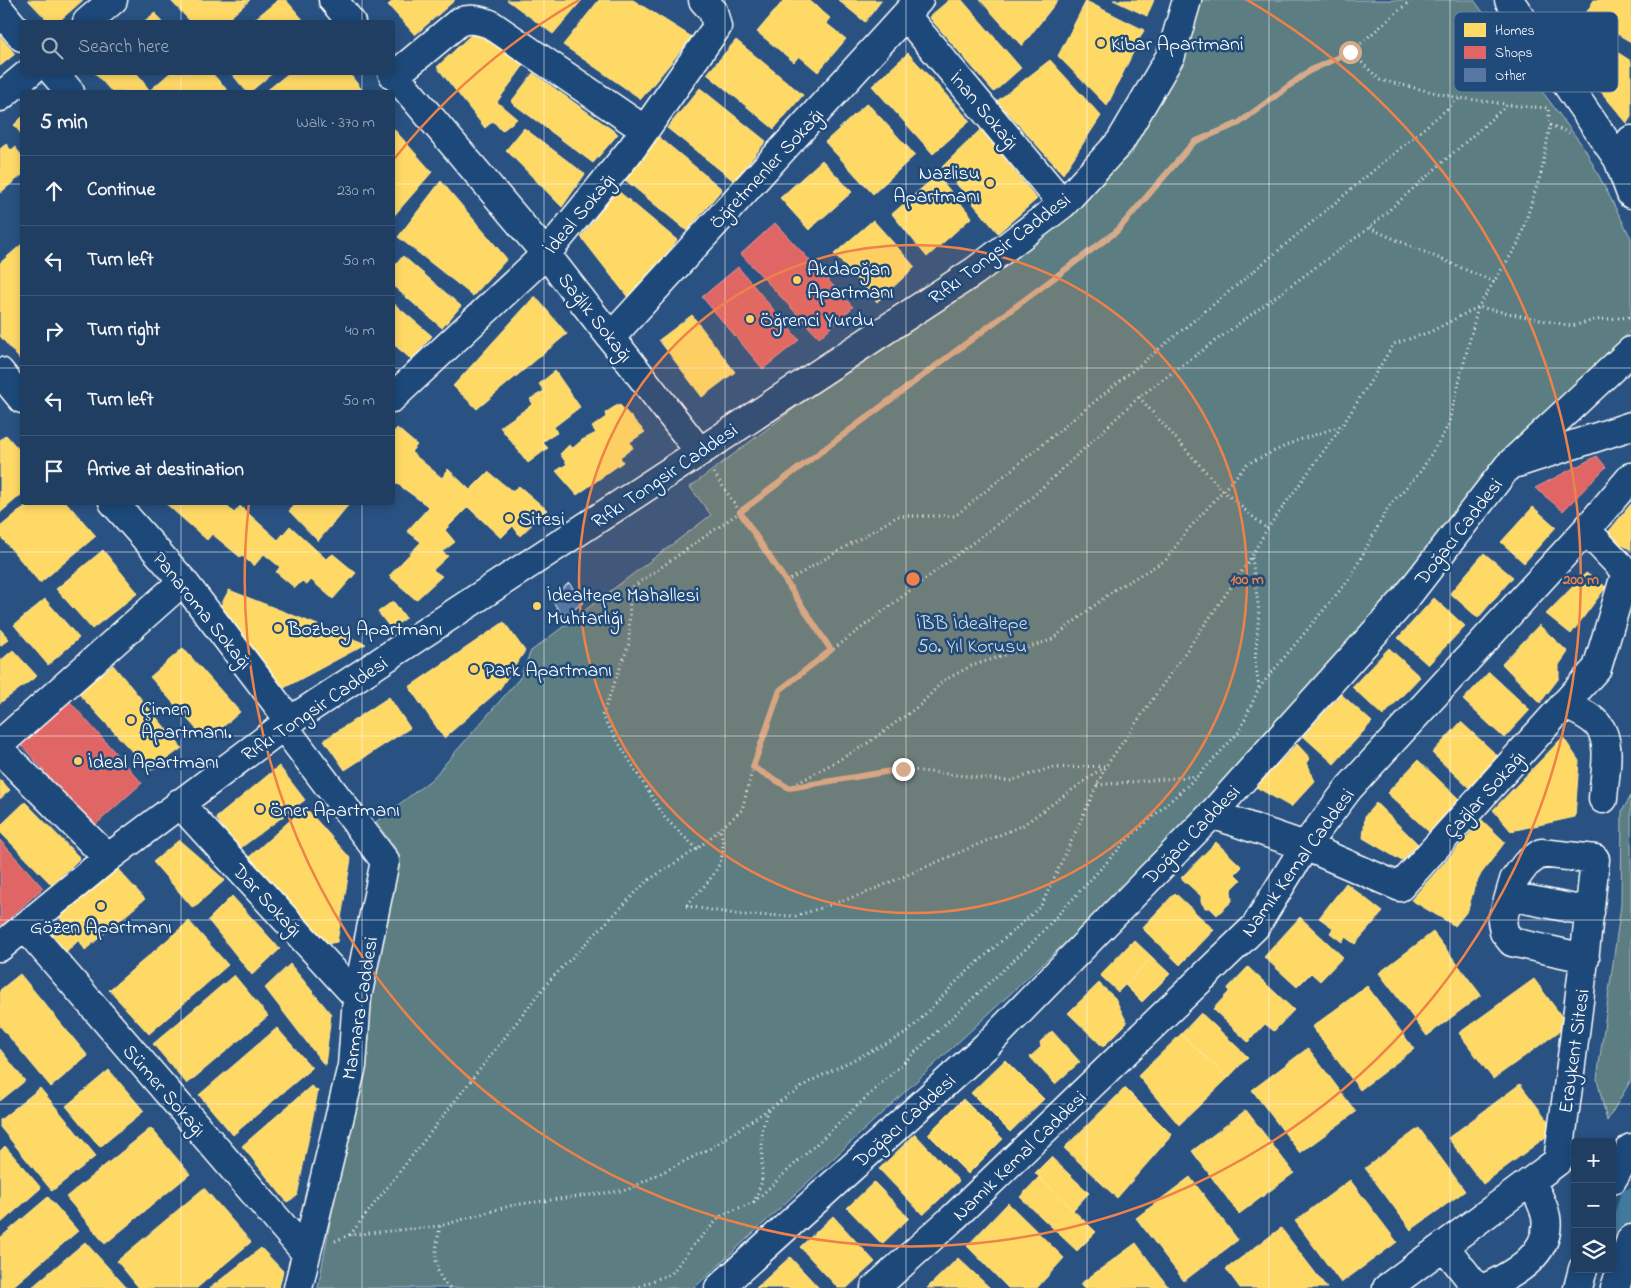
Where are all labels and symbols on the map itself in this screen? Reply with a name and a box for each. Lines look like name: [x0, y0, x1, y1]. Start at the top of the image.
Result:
legend: [1454, 12, 1618, 92]
text: Homes: [1495, 21, 1535, 42]
place label: Kibar Apartmani: [1111, 31, 1244, 60]
marker: Kibar Apartmani: [1095, 37, 1107, 49]
route start: [1339, 41, 1362, 64]
text: Shops: [1495, 43, 1533, 64]
street label: İnan Sokağı: [941, 66, 1025, 158]
text: Other: [1495, 66, 1527, 87]
street label: Öğretmenler Sokağı: [704, 103, 833, 238]
place label: Nazlisu Apartmanı: [893, 160, 980, 212]
street label: İdeal Sokağı: [538, 167, 625, 262]
marker: Nazlisu Apartmanı: [984, 177, 996, 189]
street label: Rıfkı Tongsir Caddesi: [923, 187, 1078, 314]
place label: Akdaoğan Apartmanı: [807, 256, 894, 308]
street label: Sağlık Sokağı: [549, 267, 639, 370]
marker: Akdaoğan Apartmanı: [791, 274, 803, 286]
place label: Öğrenci Yurdu: [760, 307, 874, 337]
marker: Öğrenci Yurdu: [744, 313, 756, 325]
street label: Rıfkı Tongsir Caddesi: [586, 417, 745, 538]
street label: Doğacı Caddesi: [1408, 473, 1512, 594]
place label: Sitesi: [519, 506, 565, 535]
marker: Sitesi: [503, 512, 515, 524]
street label: Panaroma Sokağı: [144, 546, 258, 678]
text: 100 m: [1230, 569, 1264, 591]
text: 200 m: [1562, 569, 1599, 591]
centre of rings: [904, 570, 922, 588]
place label: İdealtepe Mahallesi Muhtarlığı: [547, 582, 699, 635]
marker: İdealtepe Mahallesi Muhtarlığı: [531, 600, 543, 612]
park label: İBB İdealtepe 50. Yıl Korusu: [916, 610, 1028, 662]
place label: Bozbey Apartmanı: [287, 616, 443, 645]
marker: Bozbey Apartmanı: [272, 622, 284, 634]
street label: Rıfkı Tongsir Caddesi: [236, 650, 395, 771]
place label: Park Apartmanı: [484, 657, 612, 686]
marker: Park Apartmanı: [468, 663, 480, 675]
place label: Çimen Apartmanı.: [141, 696, 232, 748]
marker: Çimen Apartmanı.: [125, 714, 137, 726]
street label: Çağlar Sokağı: [1438, 745, 1534, 847]
place label: İdeal Apartmanı: [88, 749, 219, 778]
marker: İdeal Apartmanı: [72, 755, 84, 767]
route end: [892, 758, 915, 781]
street label: Doğacı Caddesi: [1137, 779, 1249, 894]
street label: Namık Kemal Caddesi: [1235, 783, 1363, 944]
place label: Öner Apartmanı: [270, 797, 400, 826]
marker: Öner Apartmanı: [254, 803, 266, 815]
street label: Dar Sokağı: [223, 858, 308, 946]
marker: Gözen Apartmanı: [95, 900, 107, 912]
place label: Gözen Apartmanı: [30, 914, 172, 943]
street label: Marmara Caddesi: [336, 935, 387, 1082]
street label: Eraykent Sitesi: [1552, 987, 1599, 1115]
street label: Sümer Sokağı: [114, 1039, 212, 1145]
street label: Doğacı Caddesi: [847, 1068, 964, 1177]
street label: Namık Kemal Caddesi: [947, 1085, 1095, 1229]

